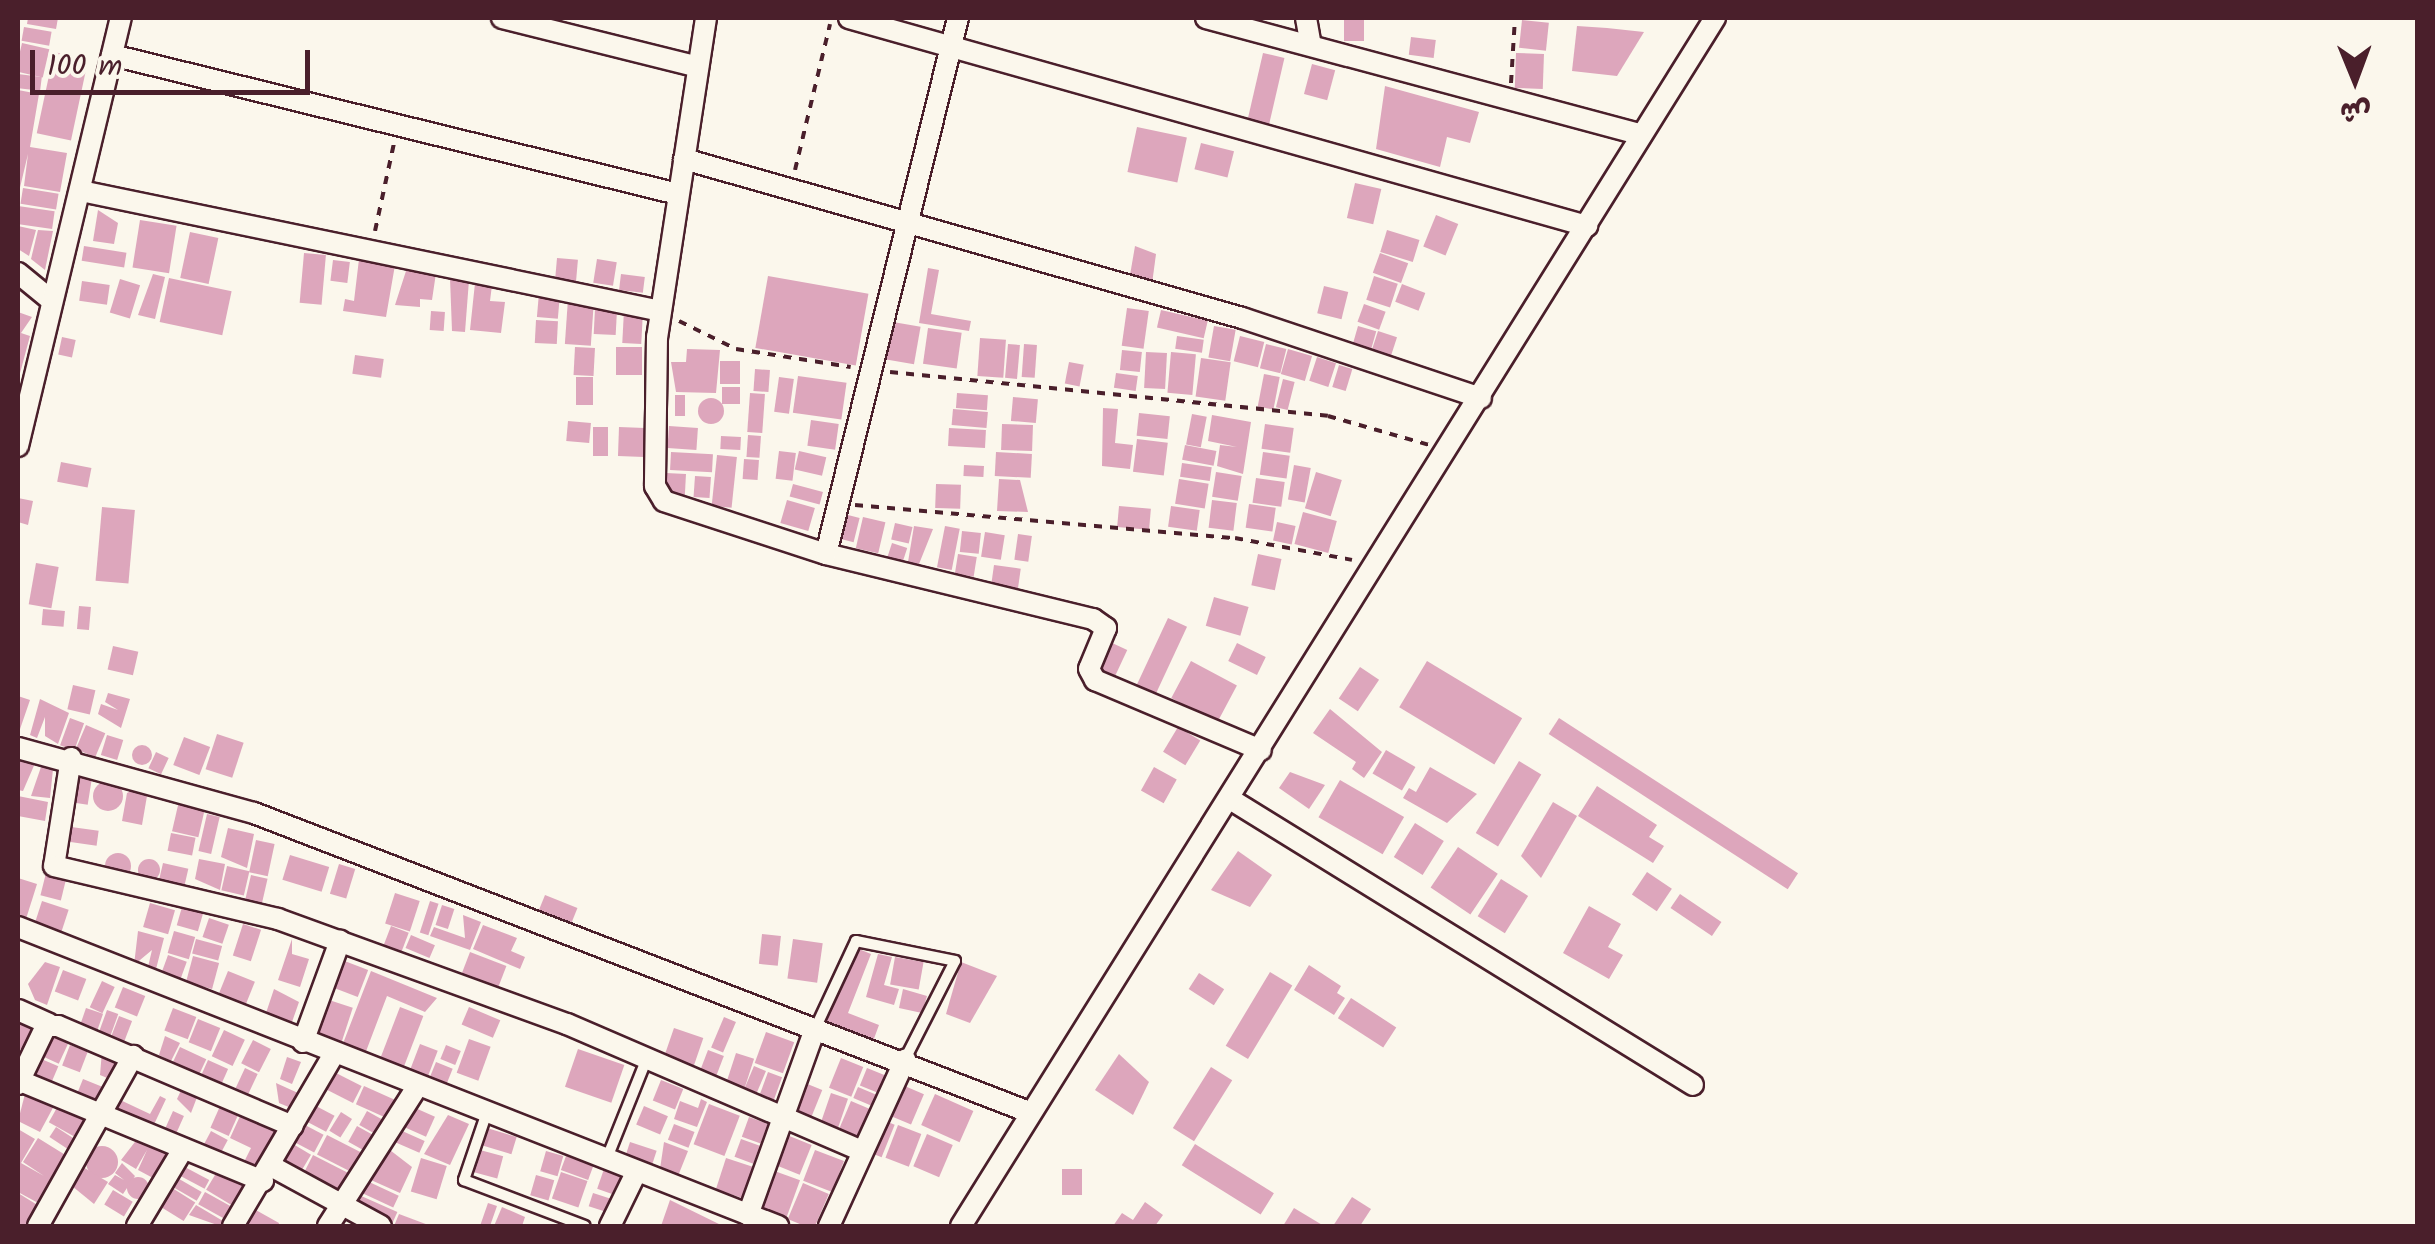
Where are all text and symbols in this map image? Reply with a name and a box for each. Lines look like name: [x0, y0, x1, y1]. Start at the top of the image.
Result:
scale bar: [35, 30, 315, 92]
north arrow: [2305, 30, 2405, 130]
text: 100 m: [47, 43, 122, 91]
text: ش: [2340, 88, 2371, 133]

